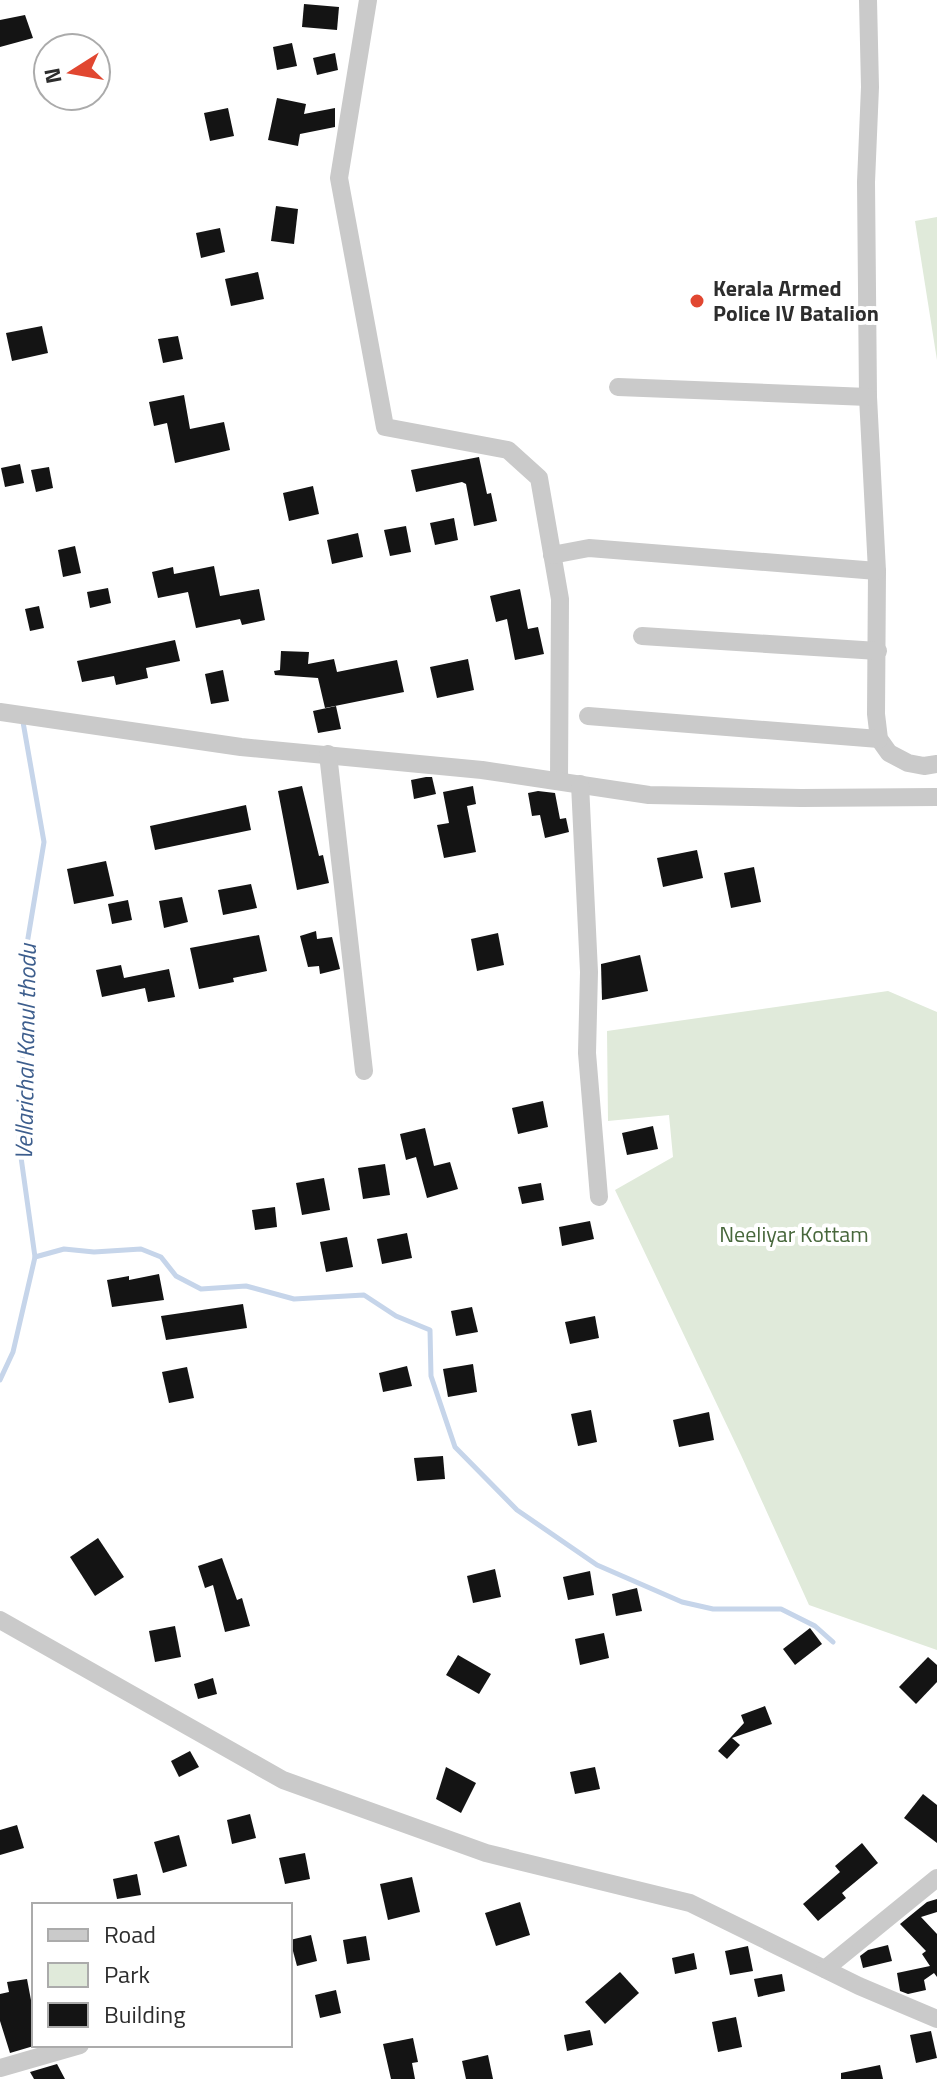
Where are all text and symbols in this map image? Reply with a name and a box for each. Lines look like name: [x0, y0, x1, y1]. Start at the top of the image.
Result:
north arrow: [32, 32, 112, 112]
text: N: [34, 65, 71, 87]
place label: Kerala Armed Police IV Batalion: [713, 271, 879, 330]
marker: Kerala Armed Police IV Batalion: [688, 292, 706, 310]
water label: Vellarichal Kanul thodu: [5, 942, 45, 1160]
park label: Neeliyar Kottam: [719, 1217, 869, 1251]
legend: [32, 1903, 292, 2047]
text: Road: [104, 1916, 156, 1952]
text: Park: [104, 1956, 150, 1992]
text: Building: [104, 1996, 186, 2032]

